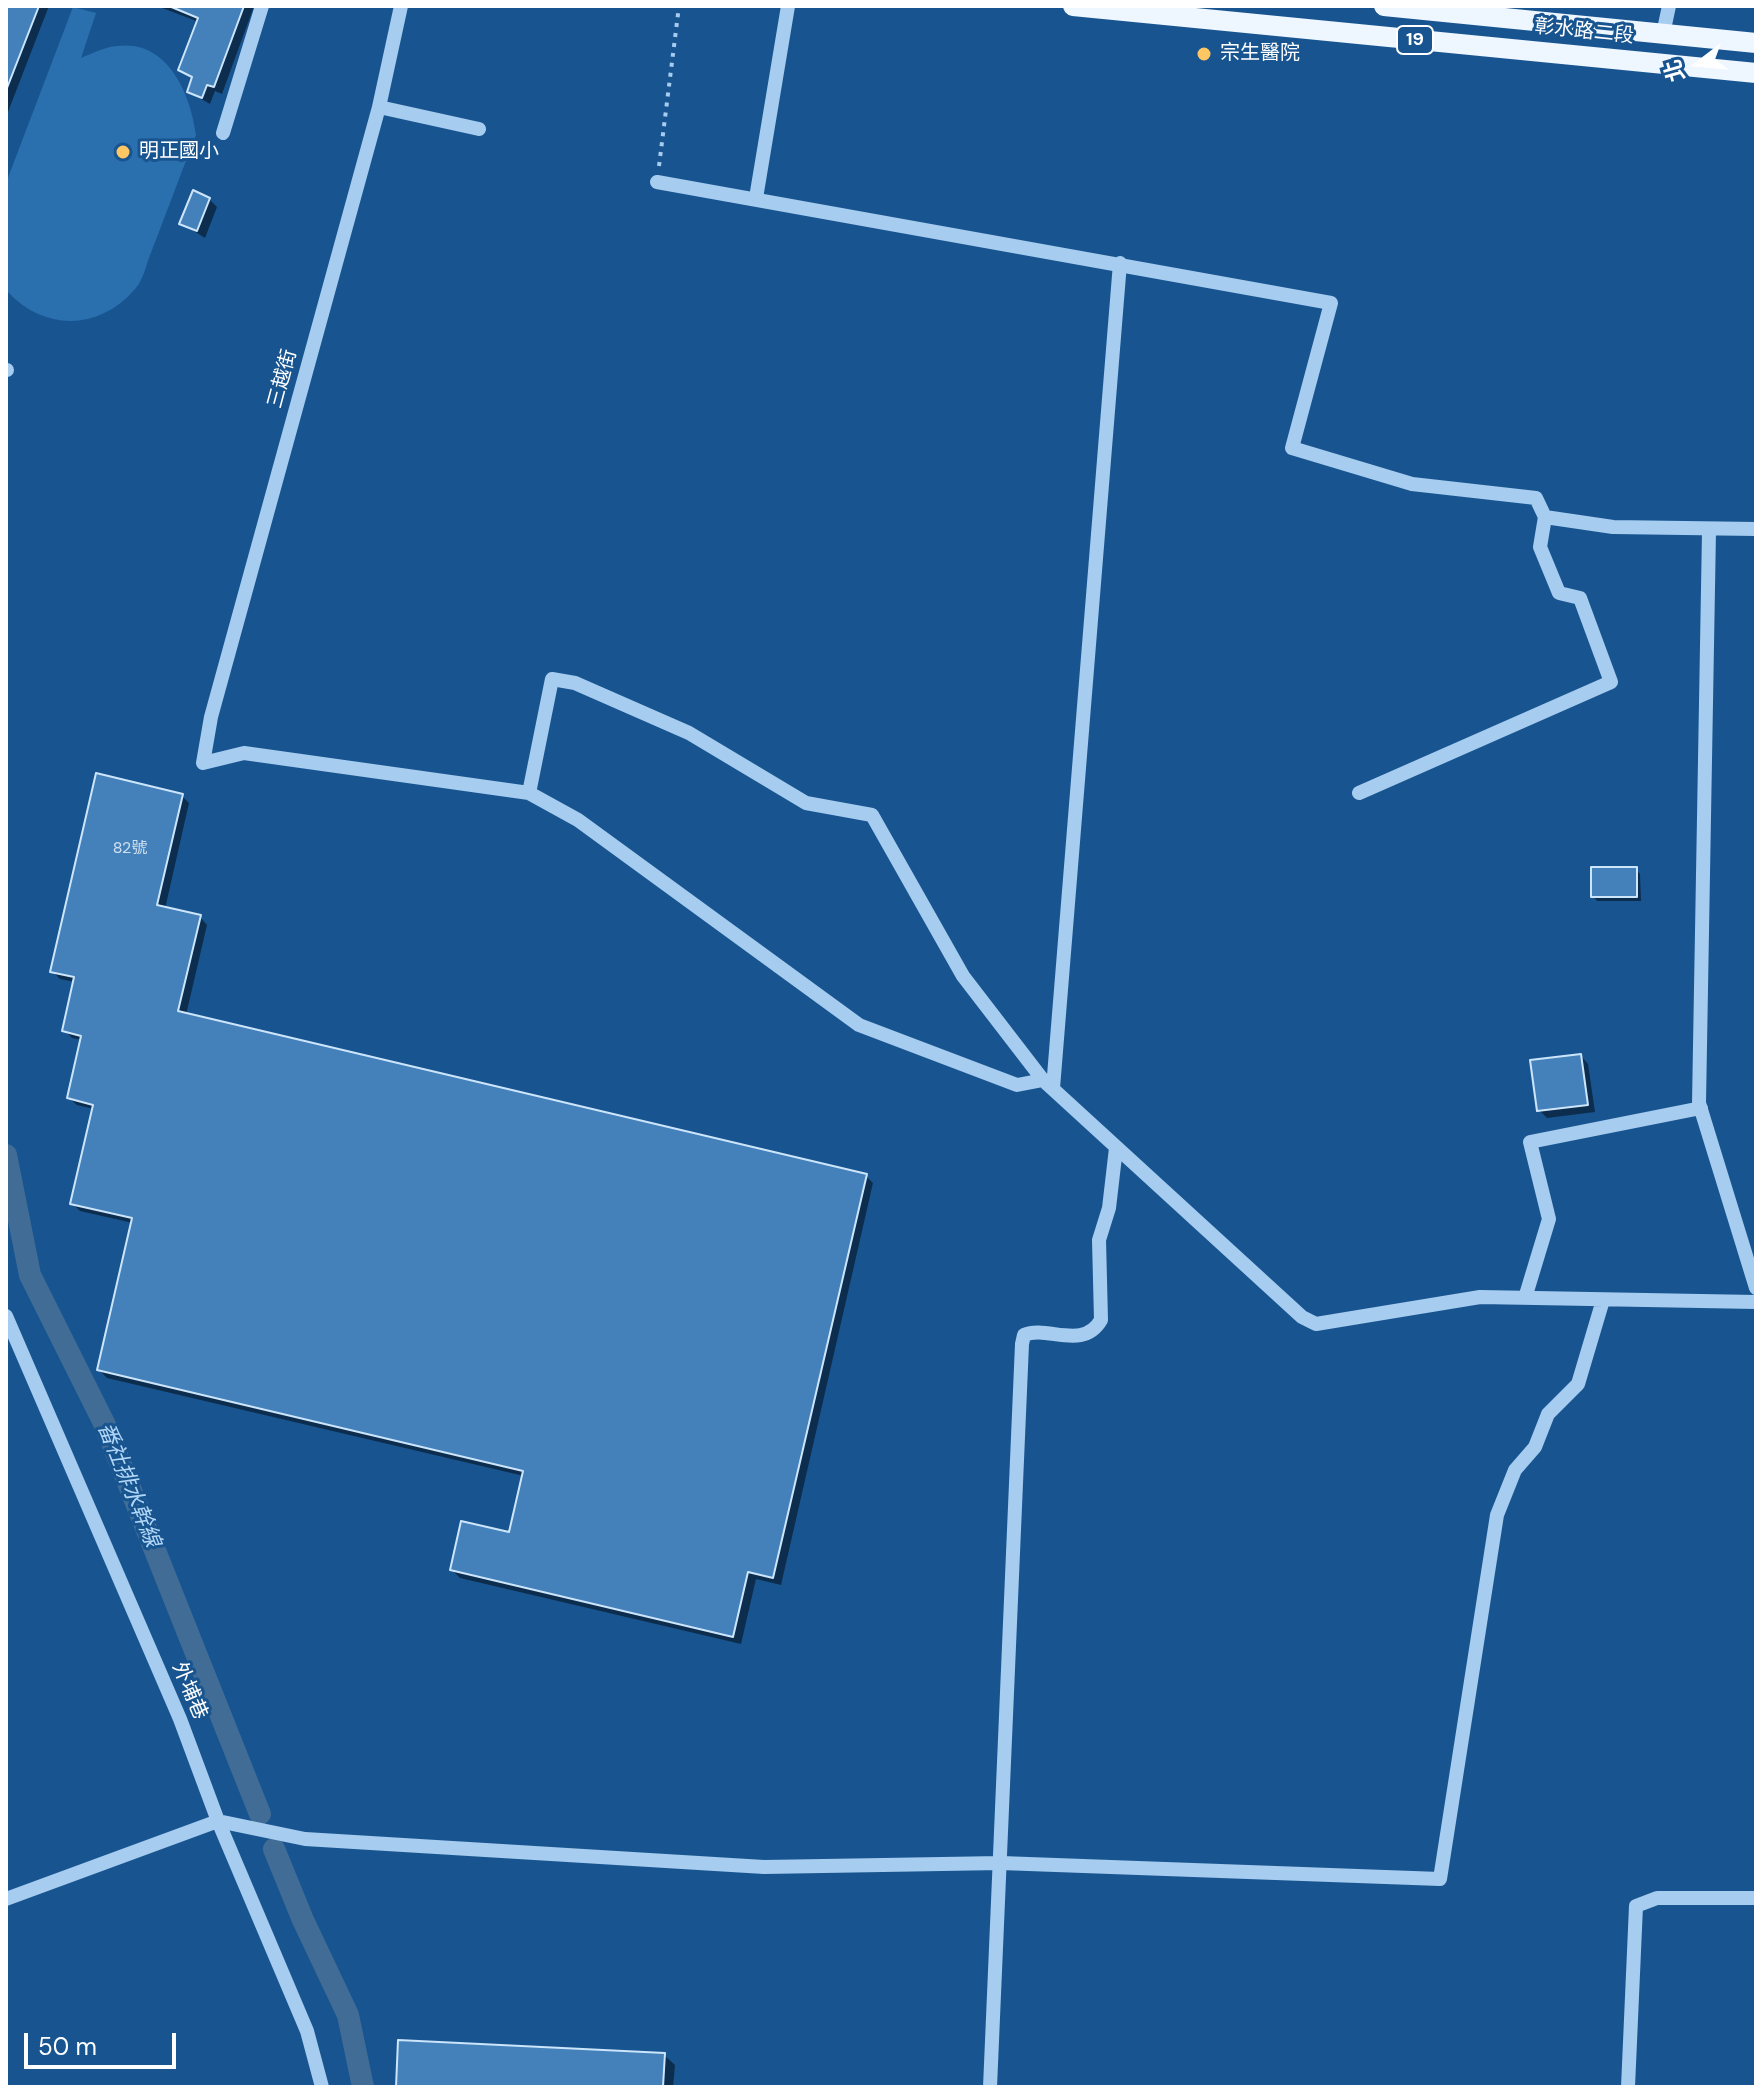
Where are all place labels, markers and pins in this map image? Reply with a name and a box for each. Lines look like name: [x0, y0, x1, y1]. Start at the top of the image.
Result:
place label: 宗生醫院: [1220, 42, 1300, 66]
marker: 宗生醫院: [1195, 45, 1213, 63]
place label: 明正國小: [139, 140, 219, 164]
marker: 明正國小: [114, 143, 132, 161]

